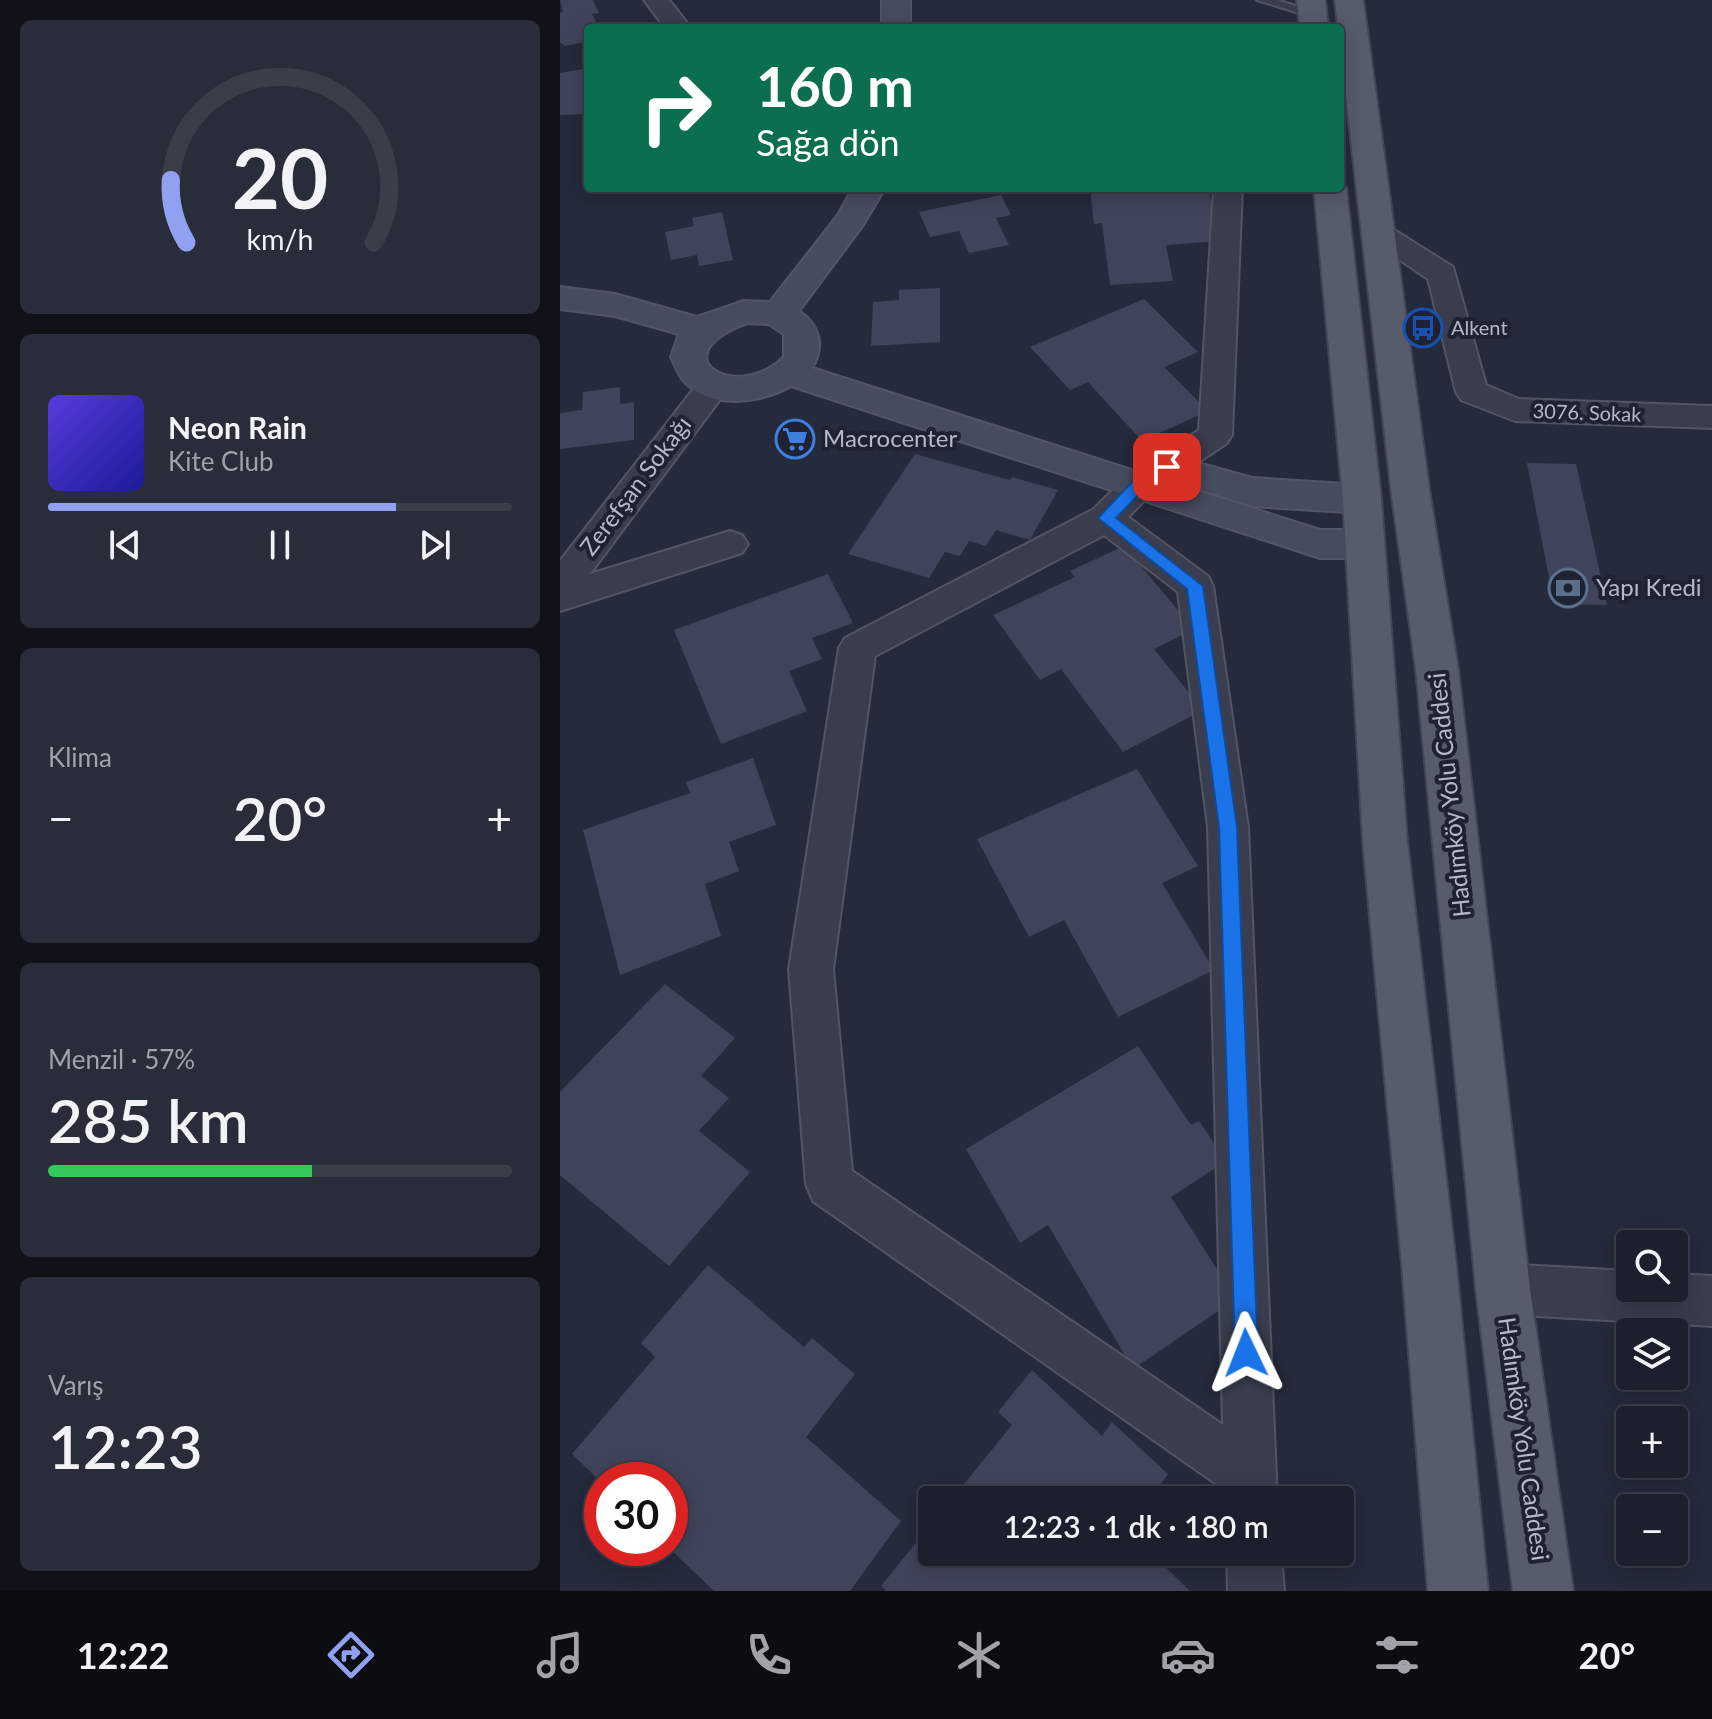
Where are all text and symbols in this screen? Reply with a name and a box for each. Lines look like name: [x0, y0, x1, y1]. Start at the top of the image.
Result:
text: 160 m: [756, 52, 914, 119]
icon: right: [624, 56, 728, 160]
text: Sağa dön: [756, 120, 900, 164]
text: 20: [232, 127, 328, 227]
text: km/h: [247, 222, 313, 256]
bus stop icon: Alkent: [1402, 307, 1444, 349]
place label: Alkent: [1451, 315, 1508, 339]
street label: 3076. Sokak: [1532, 398, 1643, 426]
text: Neon Rain: [168, 409, 307, 445]
street label: Zerefşan Sokağı: [573, 410, 696, 560]
supermarket icon: Macrocenter: [774, 418, 816, 460]
place label: Macrocenter: [823, 423, 958, 452]
pin: [1133, 433, 1201, 501]
text: Kite Club: [168, 445, 274, 477]
icon: arrive: [1145, 445, 1189, 489]
icon: previous: [103, 523, 147, 567]
icon: pause: [258, 523, 302, 567]
icon: next: [413, 523, 457, 567]
bank icon: Yapı Kredi: [1547, 567, 1589, 609]
place label: Yapı Kredi: [1596, 572, 1702, 601]
street label: Hadımköy Yolu Caddesi: [1421, 672, 1476, 919]
text: Klima: [48, 741, 112, 773]
text: 20°: [233, 782, 327, 854]
text: −: [48, 792, 74, 844]
text: +: [486, 792, 512, 844]
text: Menzil · 57%: [48, 1043, 195, 1075]
text: 285 km: [48, 1084, 249, 1156]
map controls: [1616, 1230, 1688, 1566]
button: search: [1616, 1230, 1688, 1302]
position arrow: [1204, 1311, 1288, 1395]
street label: Hadımköy Yolu Caddesi: [1493, 1315, 1556, 1562]
button: layers: [1616, 1318, 1688, 1390]
text: Varış: [48, 1369, 104, 1401]
button: +: [1616, 1406, 1688, 1478]
text: 12:23: [48, 1410, 202, 1482]
speed limit sign: 30: [584, 1462, 688, 1566]
button: −: [1616, 1494, 1688, 1566]
text: 12:23 · 1 dk · 180 m: [1003, 1508, 1269, 1544]
icon: directions: [323, 1627, 379, 1683]
icon: music: [532, 1627, 588, 1683]
icon: phone: [741, 1627, 797, 1683]
icon: climate: [951, 1627, 1007, 1683]
icon: car: [1160, 1627, 1216, 1683]
icon: filters: [1369, 1627, 1425, 1683]
text: 12:22: [77, 1633, 169, 1677]
text: 20°: [1579, 1633, 1635, 1677]

